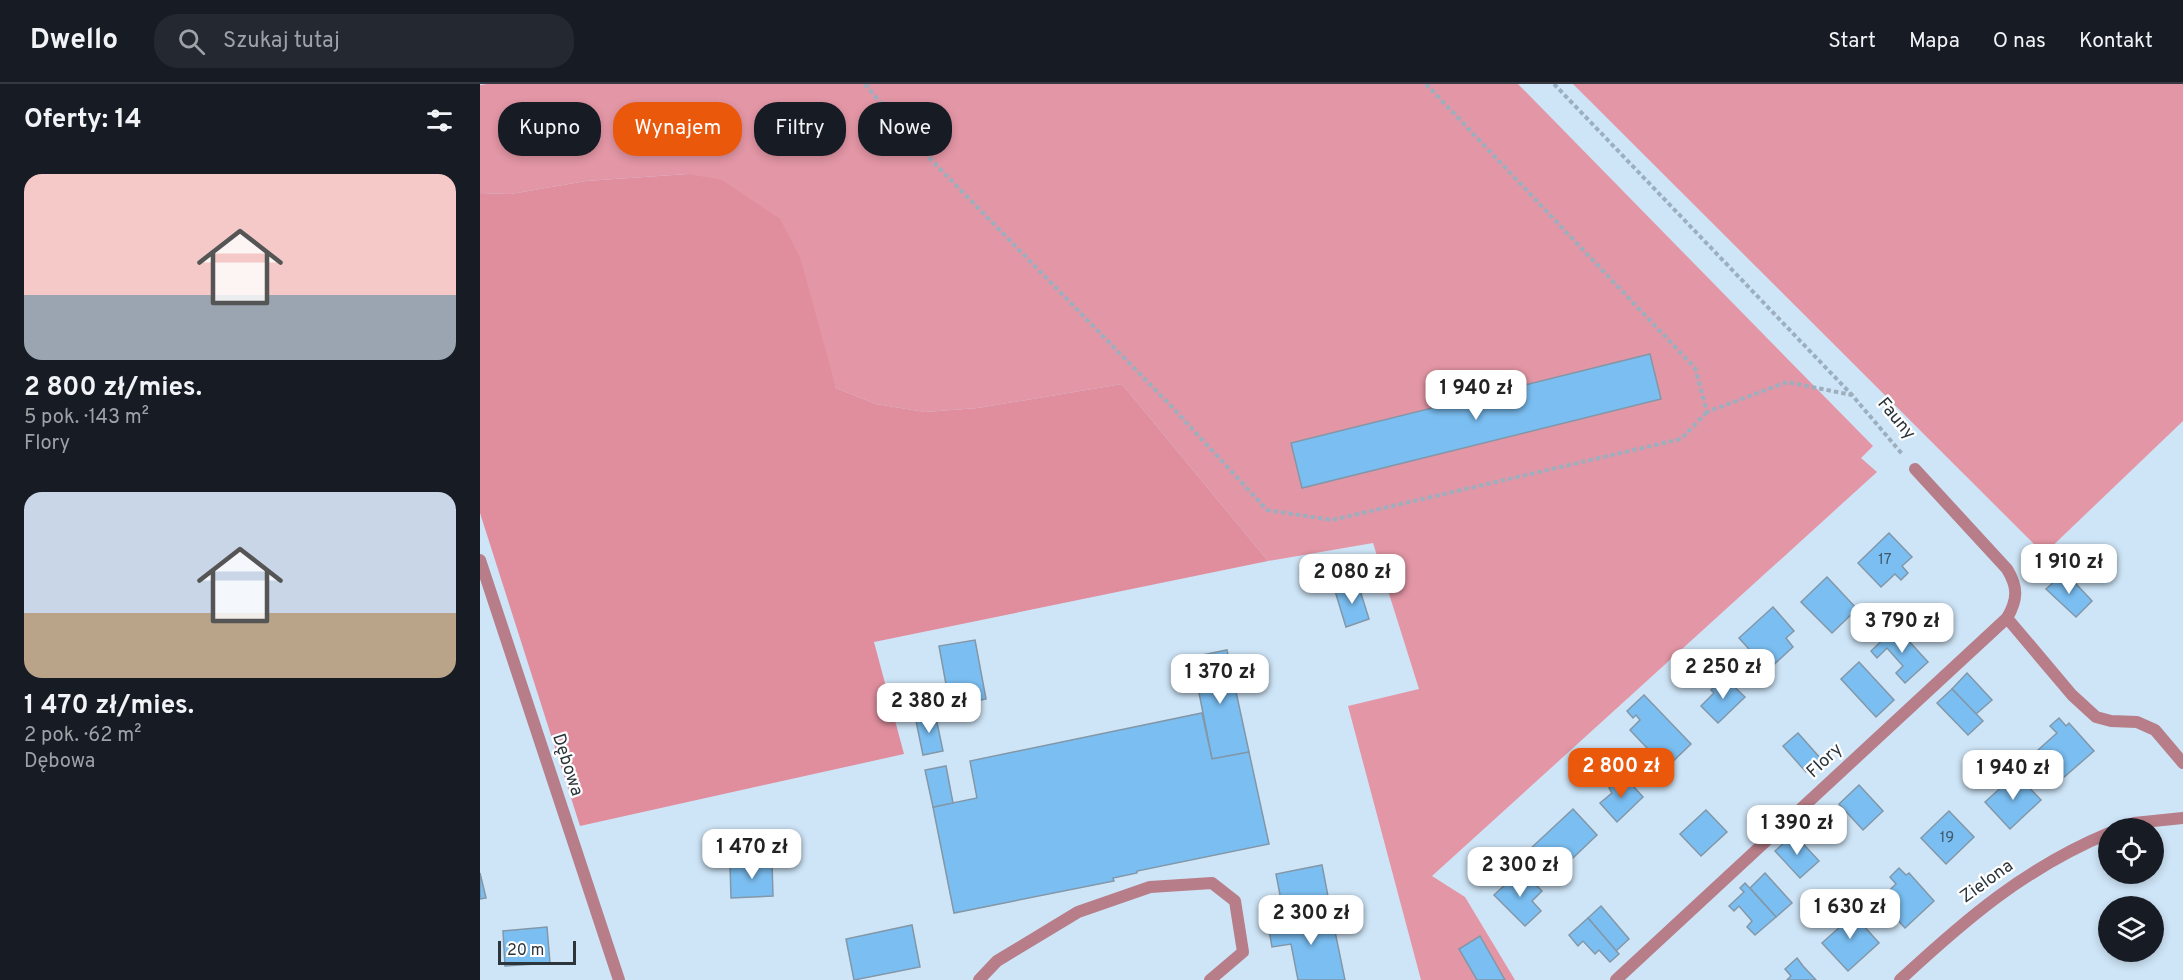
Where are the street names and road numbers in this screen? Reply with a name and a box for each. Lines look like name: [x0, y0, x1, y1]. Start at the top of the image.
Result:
street label: Fauny: [1872, 393, 1920, 445]
street label: Dębowa: [546, 731, 588, 799]
street label: Flory: [1802, 738, 1848, 784]
street label: Zielona: [1956, 855, 2018, 909]

